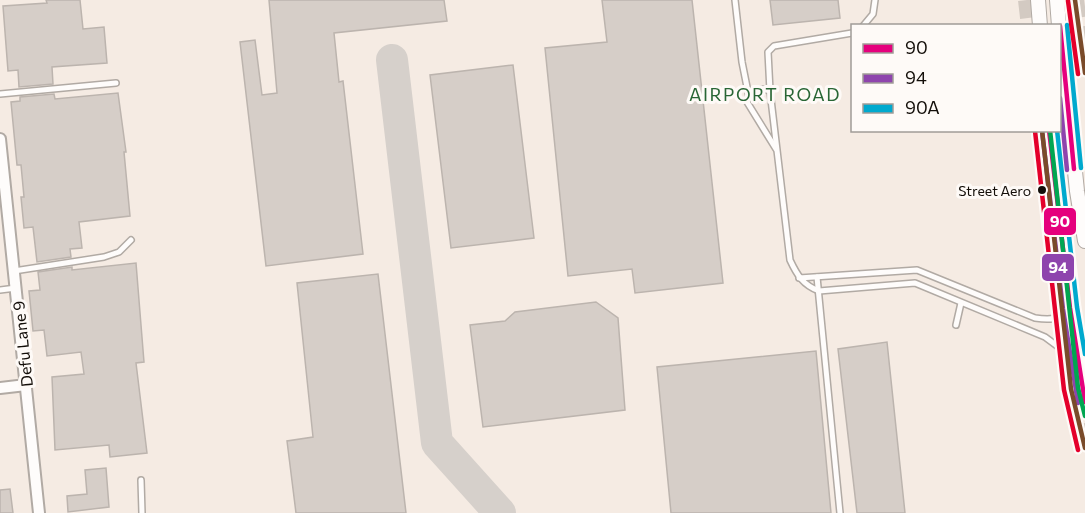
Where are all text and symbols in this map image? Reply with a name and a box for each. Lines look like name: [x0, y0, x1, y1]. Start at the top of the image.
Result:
legend: [851, 24, 1061, 132]
text: 90: [905, 36, 928, 58]
text: 94: [905, 66, 927, 88]
district label: AIRPORT ROAD: [689, 83, 841, 105]
text: 90A: [905, 96, 940, 118]
place label: Street Aero: [958, 182, 1031, 199]
marker: Street Aero: [1036, 184, 1048, 196]
line badge: 90: [1043, 207, 1077, 236]
text: 90: [1050, 211, 1070, 230]
line badge: 94: [1041, 253, 1075, 282]
text: 94: [1048, 257, 1068, 276]
street label: Defu Lane 9: [8, 300, 36, 388]

